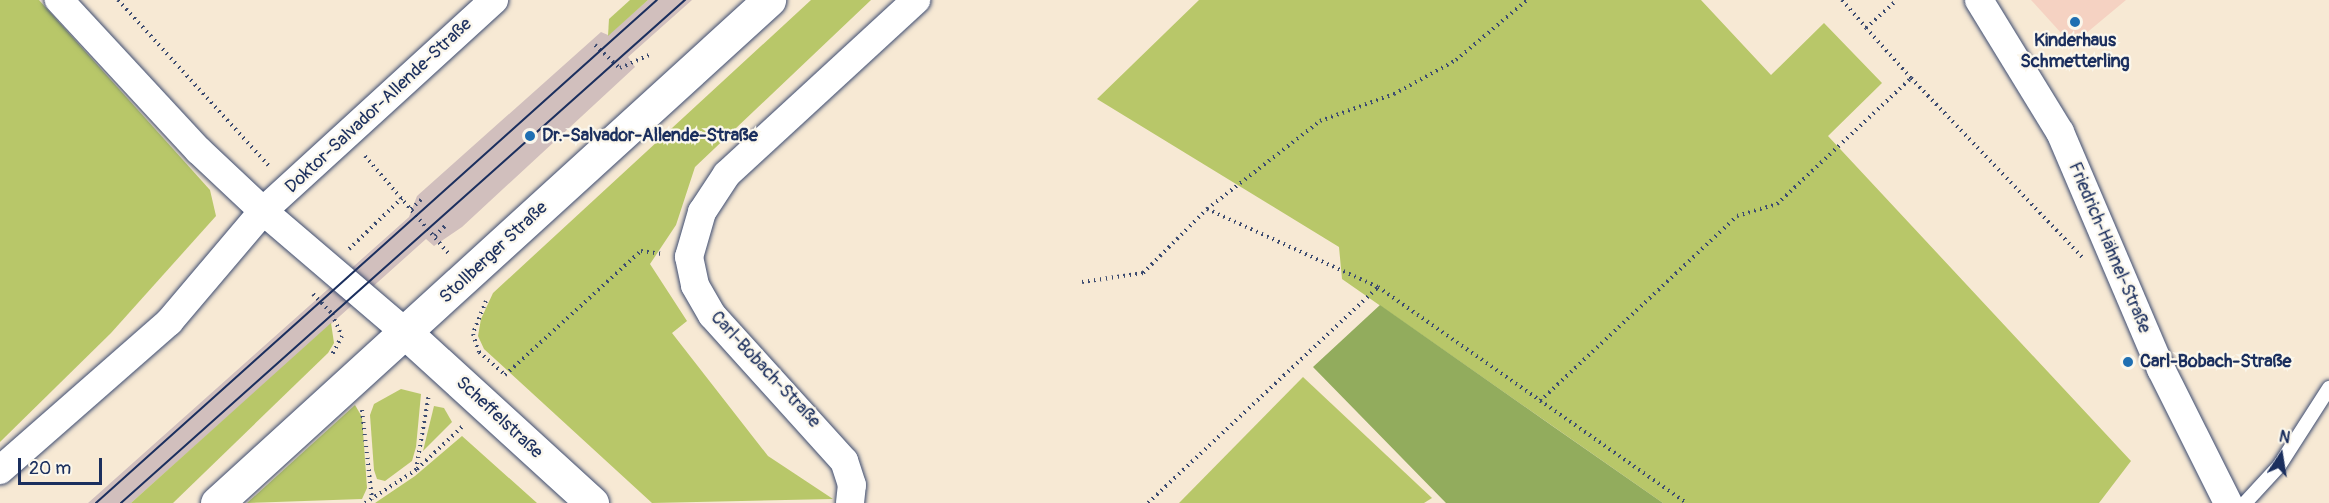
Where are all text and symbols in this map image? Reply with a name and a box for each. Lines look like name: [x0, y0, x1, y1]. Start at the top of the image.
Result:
street label: Doktor-Salvador-Allende-Straße: [281, 14, 477, 198]
marker: Kinderhaus Schmetterling: [2068, 15, 2082, 29]
place label: Kinderhaus Schmetterling: [2020, 31, 2130, 74]
place label: Dr.-Salvador-Allende-Straße: [542, 125, 758, 147]
marker: Dr.-Salvador-Allende-Straße: [523, 129, 537, 143]
street label: Friedrich-Hähnel-Straße: [2063, 159, 2155, 337]
street label: Stollberger Straße: [436, 197, 552, 309]
street label: Carl-Bobach-Straße: [705, 307, 825, 433]
place label: Carl-Bobach-Straße: [2140, 351, 2291, 373]
marker: Carl-Bobach-Straße: [2121, 355, 2135, 369]
street label: Scheffelstraße: [451, 372, 547, 464]
north arrow: [2251, 425, 2311, 485]
text: N: [2277, 426, 2292, 448]
scale bar: [21, 446, 105, 484]
text: 20 m: [29, 457, 71, 480]

